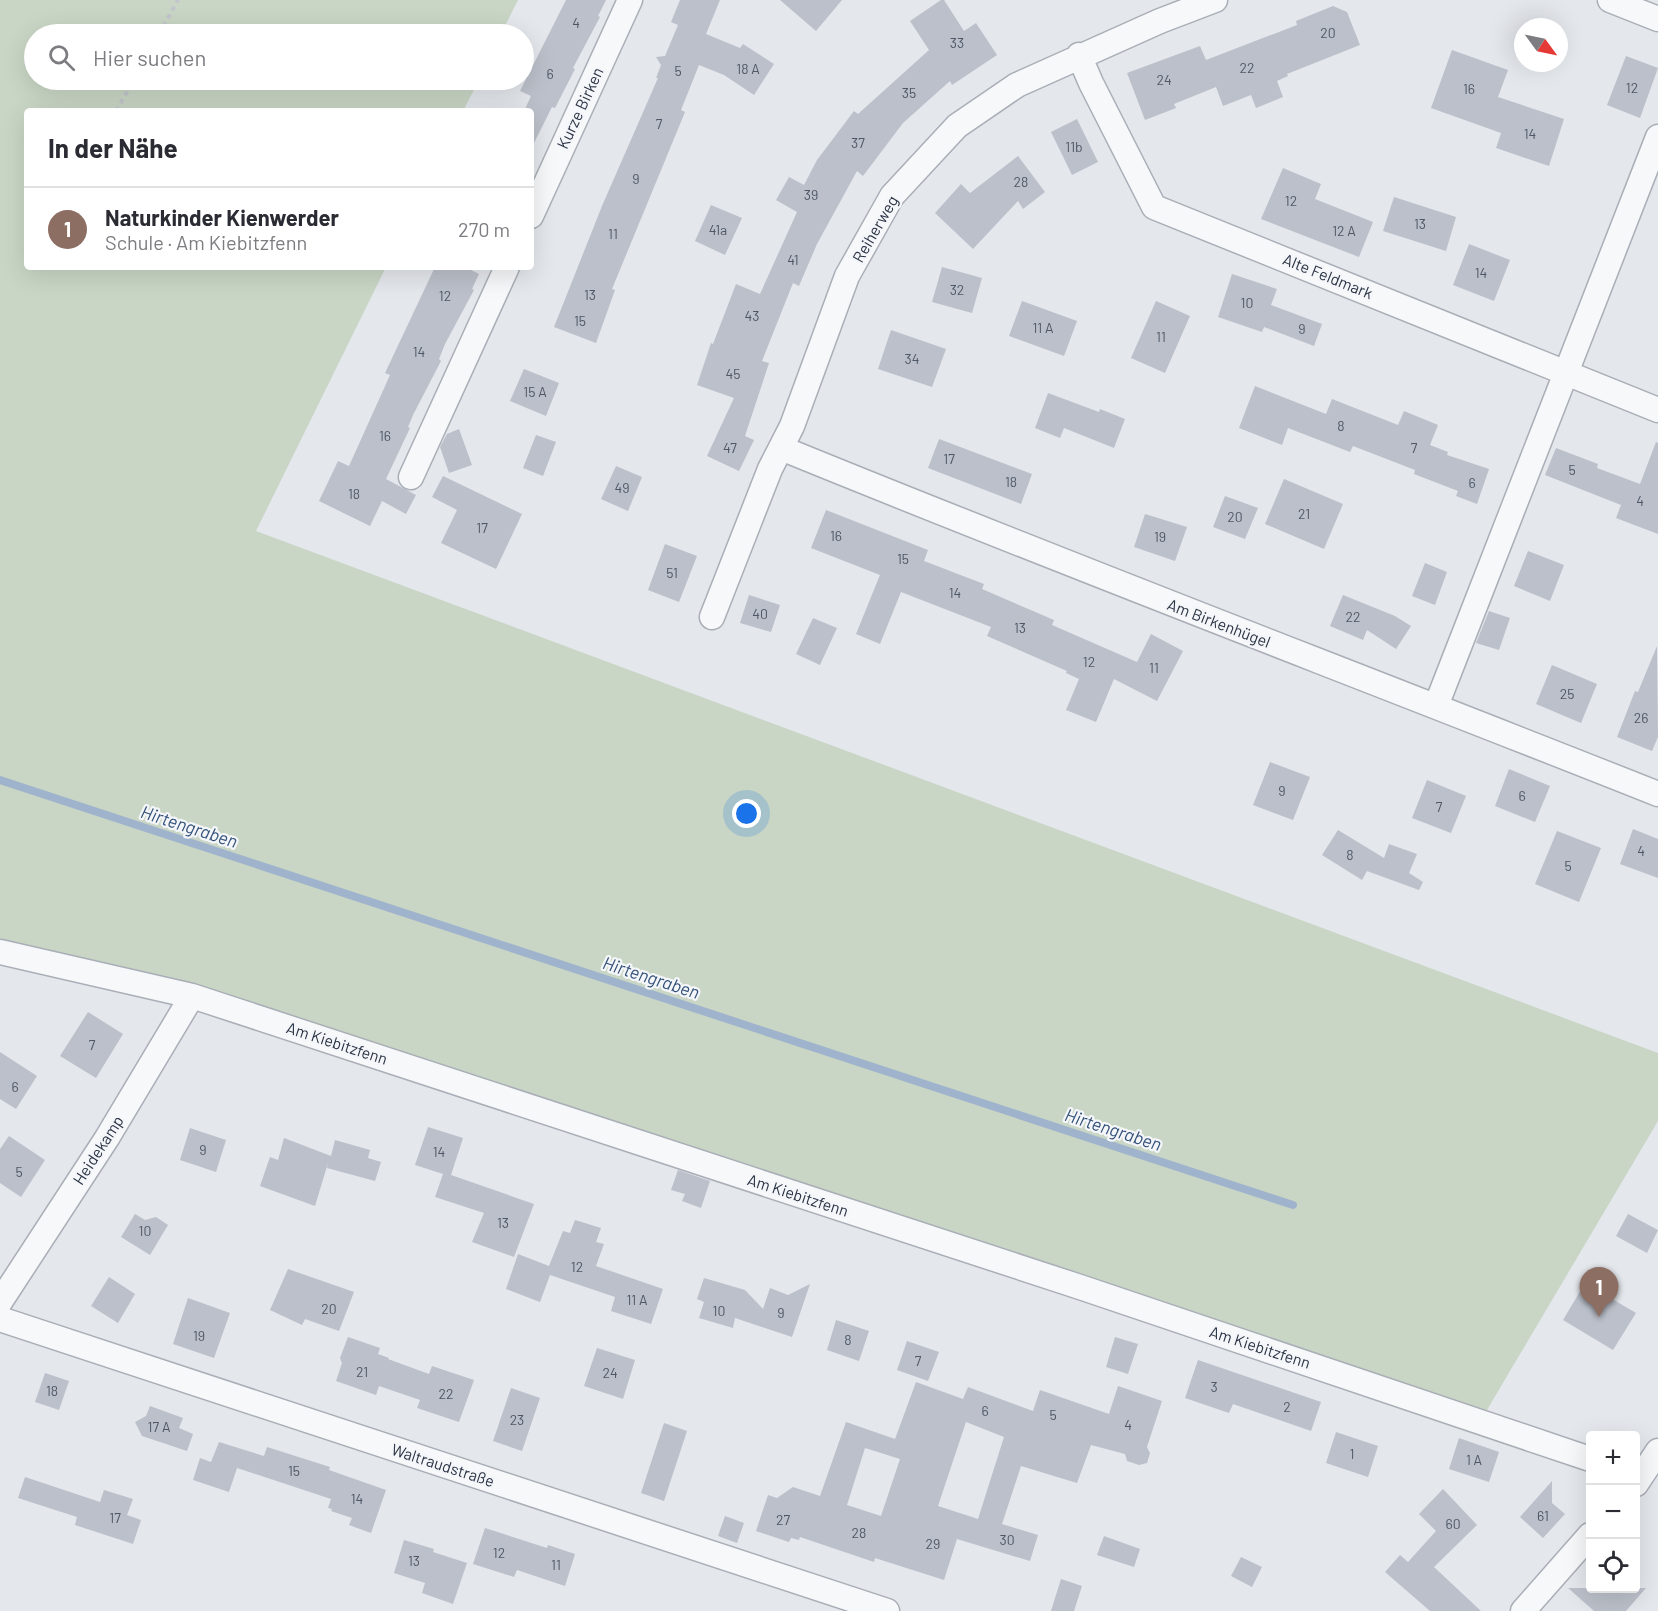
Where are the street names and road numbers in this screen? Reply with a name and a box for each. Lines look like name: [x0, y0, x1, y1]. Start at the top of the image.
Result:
street label: Kurze Birken: [552, 64, 607, 152]
street label: Reiherweg: [848, 192, 901, 266]
street label: Alte Feldmark: [1280, 249, 1376, 302]
street label: Am Birkenhügel: [1165, 594, 1273, 651]
street label: Am Kiebitzfenn: [284, 1017, 390, 1068]
street label: Heidekamp: [68, 1112, 127, 1188]
street label: Am Kiebitzfenn: [745, 1169, 851, 1220]
street label: Am Kiebitzfenn: [1207, 1321, 1313, 1372]
street label: Waltraudstraße: [389, 1439, 497, 1490]

